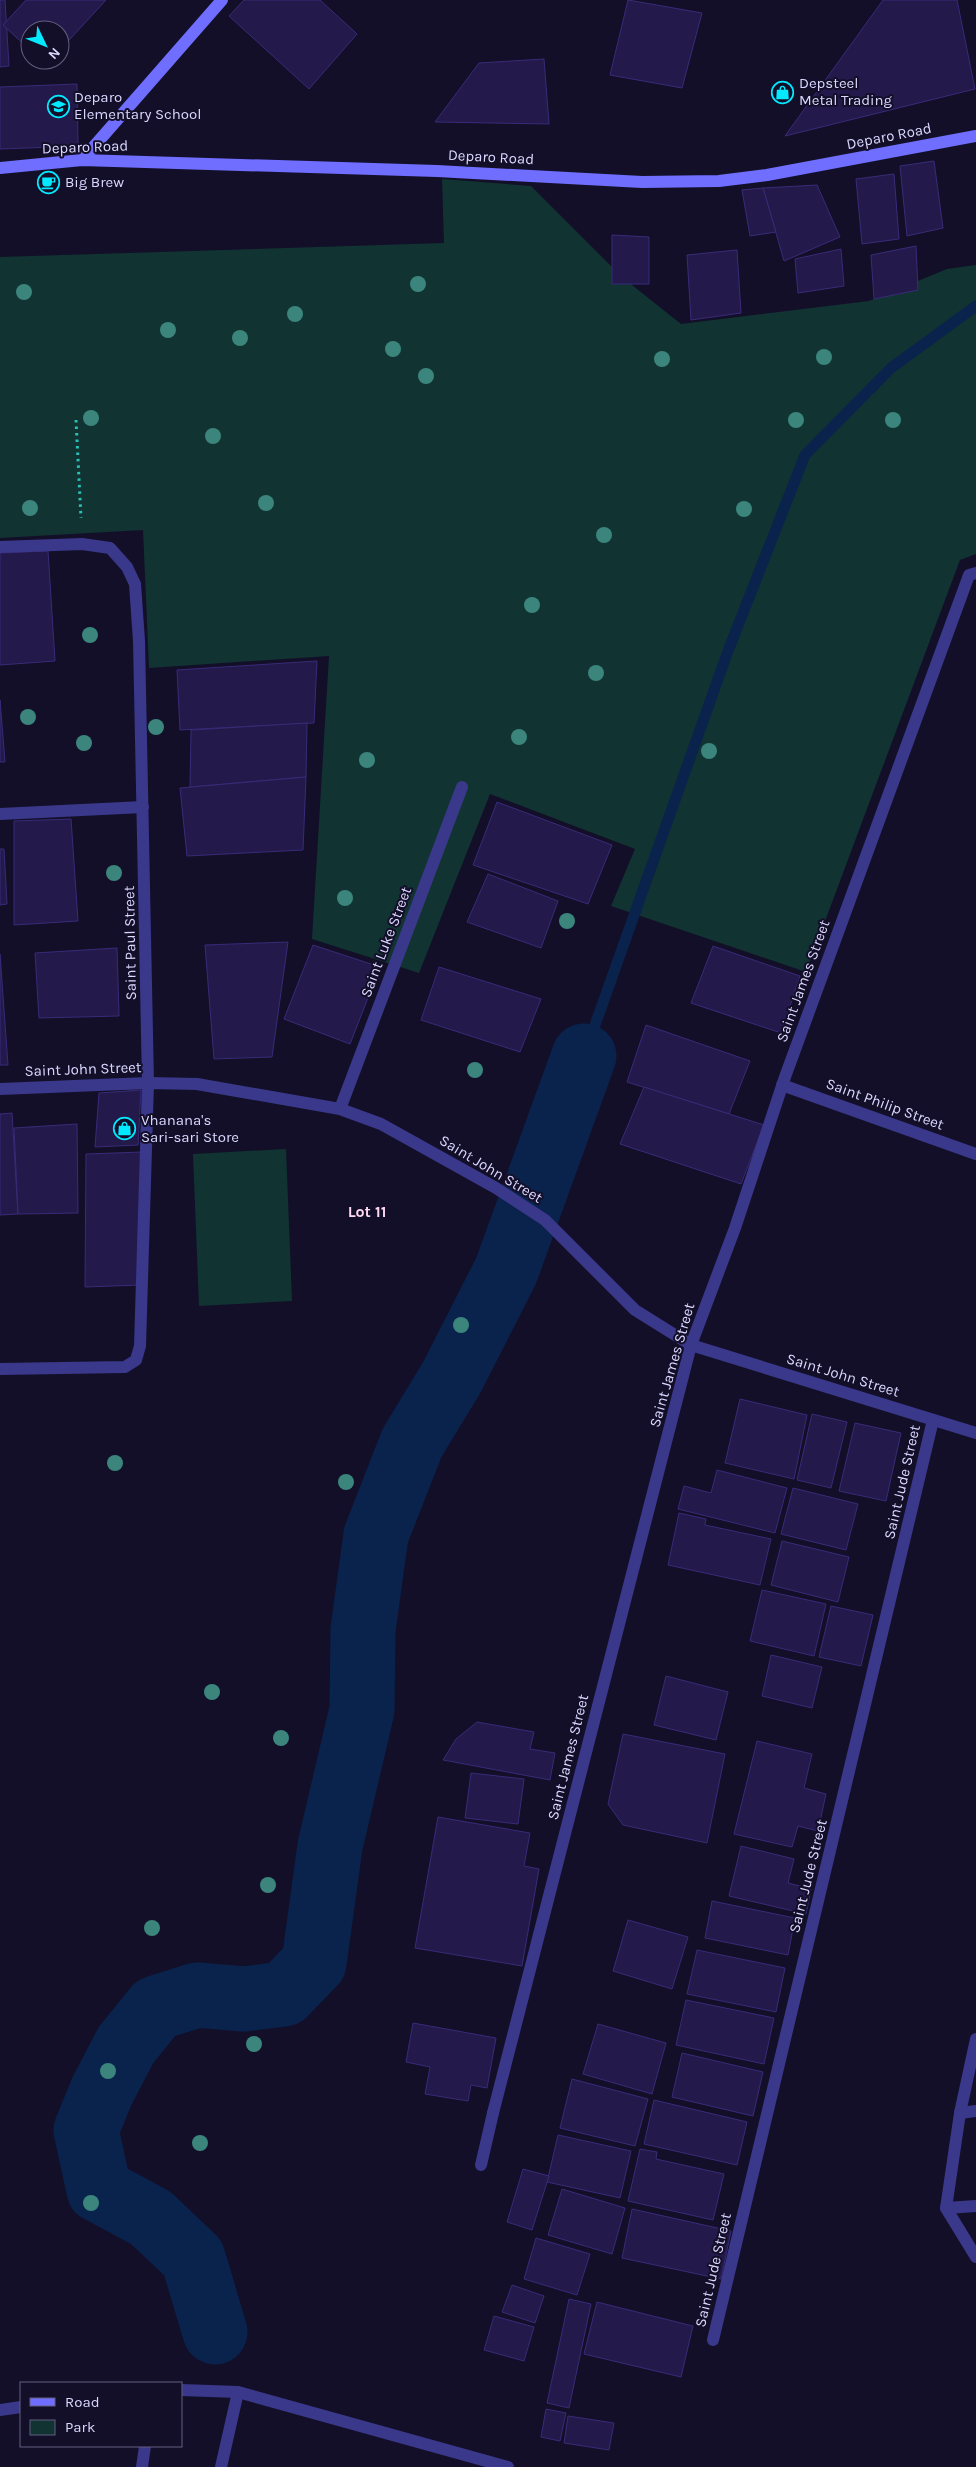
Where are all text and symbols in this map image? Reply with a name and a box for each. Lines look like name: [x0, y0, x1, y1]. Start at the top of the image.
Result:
north arrow: [20, 20, 70, 70]
text: N: [44, 44, 64, 63]
place label: Depsteel Metal Trading: [799, 74, 893, 109]
shop icon: Depsteel Metal Trading: [771, 80, 795, 104]
place label: Deparo Elementary School: [74, 88, 201, 123]
school or university icon: Deparo Elementary School: [46, 94, 70, 118]
street label: Deparo Road: [845, 119, 933, 153]
street label: Deparo Road: [42, 136, 128, 158]
street label: Deparo Road: [447, 146, 535, 168]
cafe icon: Big Brew: [37, 170, 61, 194]
place label: Big Brew: [65, 173, 124, 191]
street label: Saint Luke Street: [357, 884, 416, 1000]
street label: Saint Paul Street: [120, 885, 140, 1000]
street label: Saint James Street: [773, 917, 834, 1045]
street label: Saint John Street: [24, 1058, 142, 1080]
street label: Saint Philip Street: [824, 1074, 947, 1134]
place label: Vhanana's Sari-sari Store: [141, 1111, 239, 1146]
shop icon: Vhanana's Sari-sari Store: [113, 1117, 137, 1141]
street label: Saint John Street: [436, 1131, 546, 1207]
district label: Lot 11: [348, 1202, 386, 1221]
street label: Saint James Street: [646, 1300, 698, 1429]
street label: Saint John Street: [784, 1349, 902, 1401]
street label: Saint Jude Street: [880, 1423, 924, 1541]
street label: Saint James Street: [544, 1692, 592, 1822]
street label: Saint Jude Street: [785, 1817, 831, 1935]
street label: Saint Jude Street: [691, 2211, 735, 2329]
legend: [20, 2382, 182, 2447]
text: Road: [65, 2393, 100, 2411]
text: Park: [65, 2418, 95, 2436]

